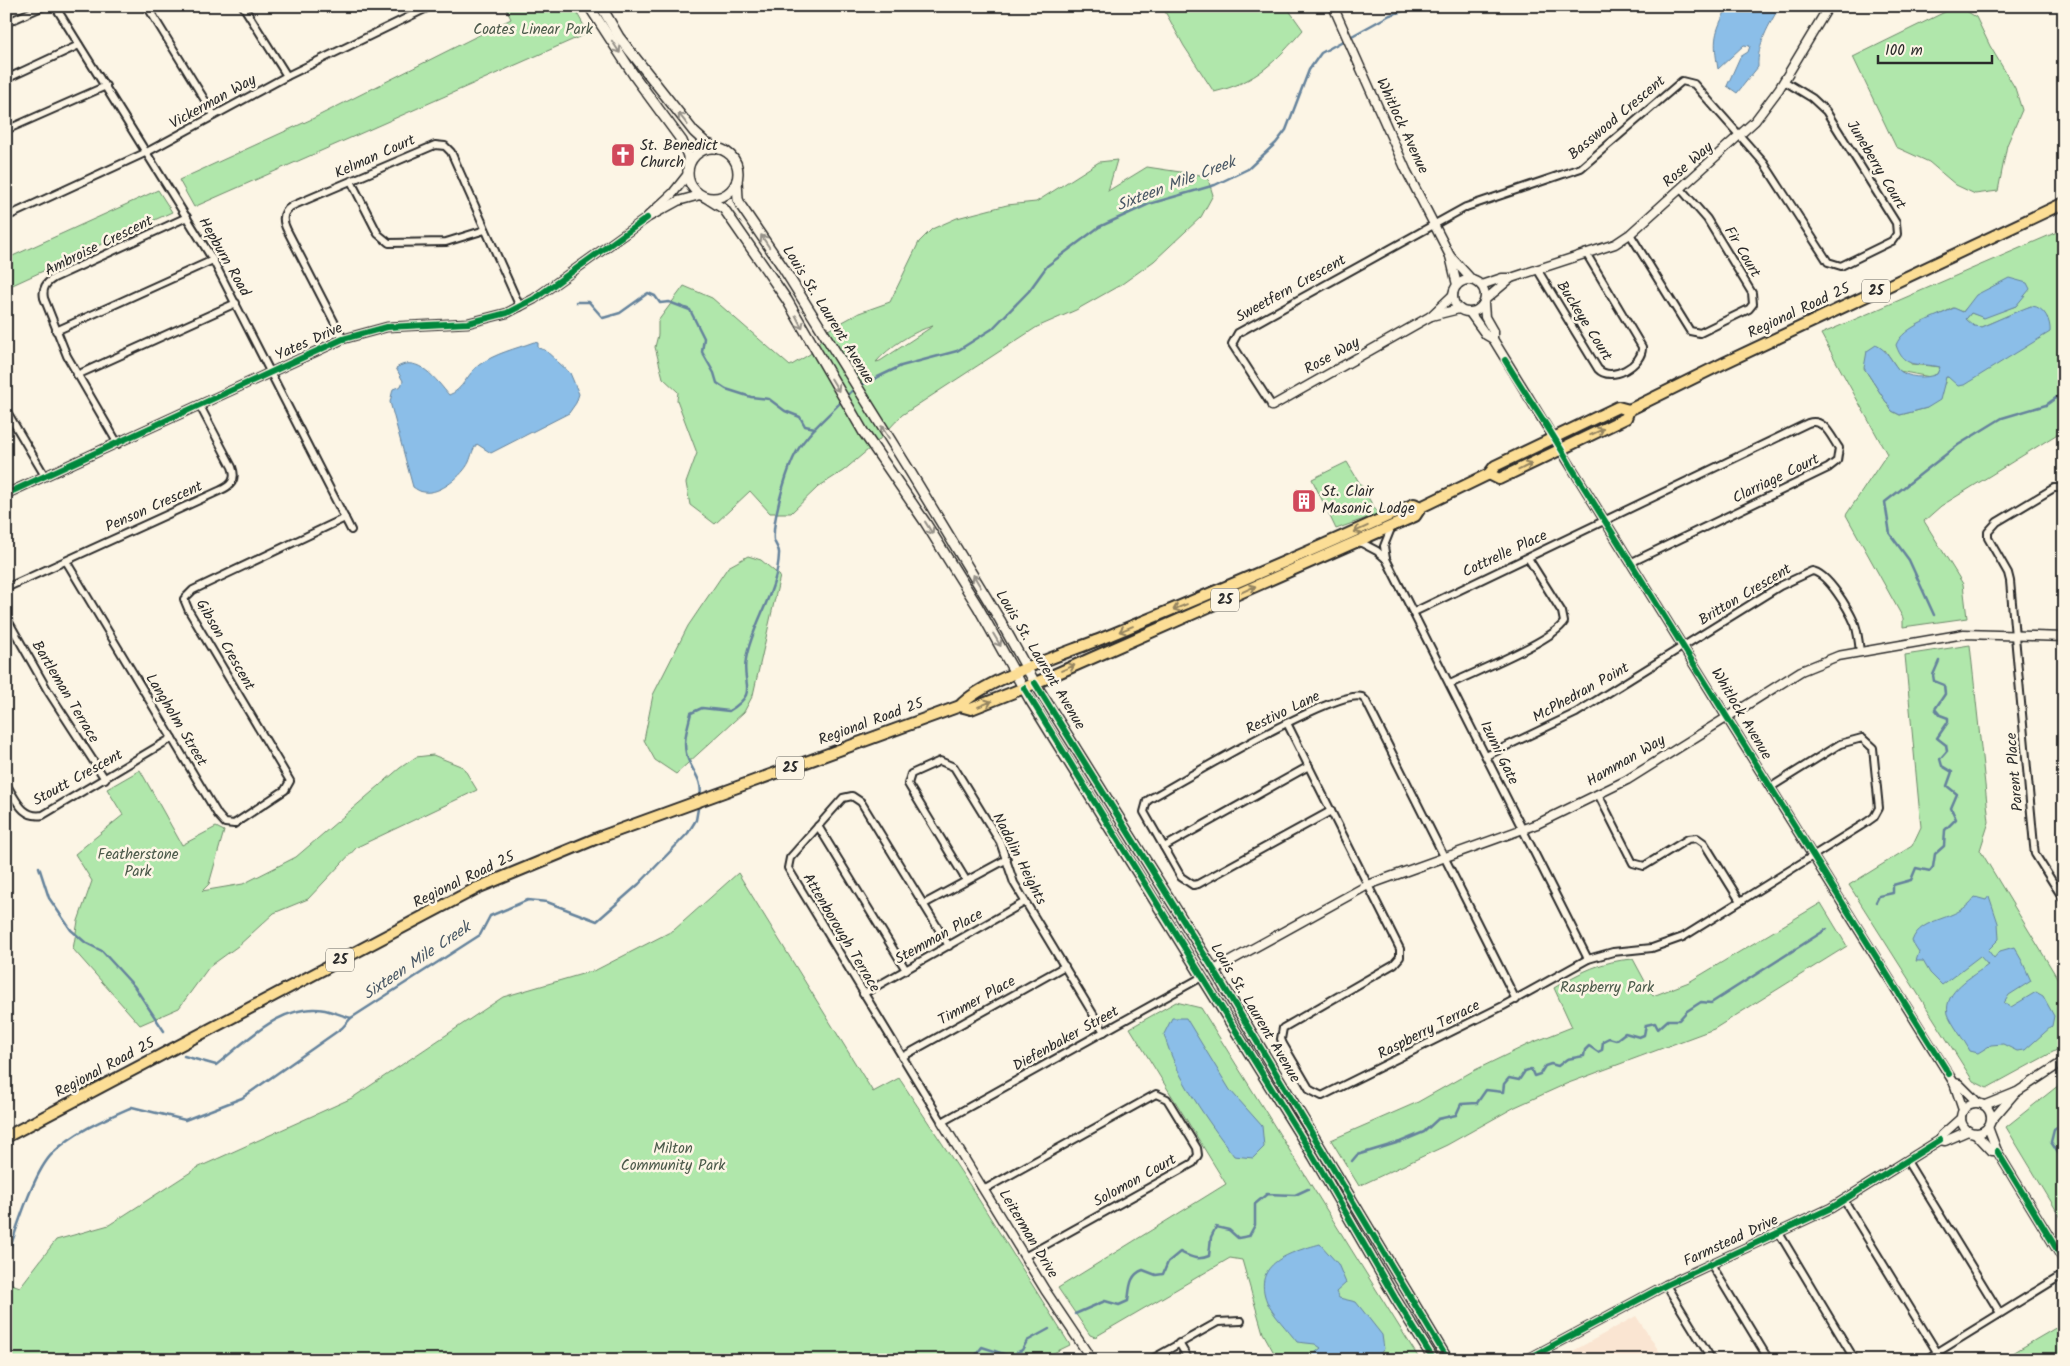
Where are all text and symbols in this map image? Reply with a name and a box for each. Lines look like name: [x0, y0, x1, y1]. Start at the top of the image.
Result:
park label: Coates Linear Park: [473, 18, 594, 42]
scale bar: [1878, 32, 1991, 64]
text: 100 m: [1885, 39, 1923, 63]
one-way arrow: [610, 40, 621, 54]
street label: Vickerman Way: [165, 68, 262, 136]
street label: Basswood Crescent: [1563, 70, 1671, 166]
street label: Whitlock Avenue: [1369, 74, 1435, 178]
one-way arrow: [678, 113, 689, 126]
street label: Juneberry Court: [1840, 116, 1912, 214]
street label: Kelman Court: [331, 128, 419, 185]
place label: St. Benedict Church: [640, 134, 718, 175]
street label: Rose Way: [1657, 135, 1719, 194]
church icon: St. Benedict Church: [610, 142, 636, 168]
water label: Sixteen Mile Creek: [1113, 149, 1241, 218]
street label: Ambroise Crescent: [41, 209, 157, 283]
street label: Hepburn Road: [192, 213, 257, 302]
street label: Fir Court: [1717, 222, 1767, 282]
one-way arrow: [760, 234, 770, 248]
street label: Louis St. Laurent Avenue: [776, 241, 881, 389]
street label: Sweetfern Crescent: [1231, 249, 1351, 329]
street label: Buckeye Court: [1550, 276, 1618, 366]
street label: Regional Road 25: [1744, 276, 1855, 345]
road number: 25: [1862, 280, 1890, 302]
one-way arrow: [794, 314, 804, 329]
street label: Yates Drive: [271, 316, 347, 368]
street label: Rose Way: [1300, 330, 1365, 381]
one-way arrow: [831, 377, 841, 391]
one-way arrow: [879, 425, 889, 439]
one-way arrow: [1590, 426, 1605, 436]
street label: Clarriage Court: [1729, 448, 1824, 510]
one-way arrow: [1517, 461, 1532, 471]
street label: Penson Crescent: [101, 475, 207, 539]
place label: St. Clair Masonic Lodge: [1322, 480, 1415, 521]
building icon: St. Clair Masonic Lodge: [1291, 488, 1317, 514]
one-way arrow: [924, 521, 934, 535]
one-way arrow: [1354, 524, 1369, 534]
street label: Cottrelle Place: [1458, 524, 1552, 584]
street label: Britton Crescent: [1694, 558, 1796, 632]
one-way arrow: [971, 575, 981, 589]
one-way arrow: [1241, 583, 1256, 593]
street label: Louis St. Laurent Avenue: [989, 585, 1092, 735]
road number: 25: [1211, 588, 1239, 612]
street label: Gibson Crescent: [189, 595, 261, 695]
one-way arrow: [1172, 603, 1188, 612]
one-way arrow: [1119, 624, 1134, 634]
one-way arrow: [992, 633, 1002, 647]
street label: Bartleman Terrace: [25, 636, 105, 748]
street label: McPhedran Point: [1528, 656, 1634, 729]
one-way arrow: [1060, 663, 1075, 673]
street label: Whitlock Avenue: [1704, 663, 1778, 765]
street label: Langholm Street: [139, 669, 213, 771]
street label: Restivo Lane: [1242, 684, 1325, 741]
street label: Regional Road 25: [815, 691, 928, 752]
one-way arrow: [977, 699, 992, 708]
street label: Izumi Gate: [1473, 717, 1525, 789]
street label: Hamman Way: [1582, 728, 1671, 793]
street label: Parent Place: [2000, 731, 2030, 812]
street label: Stoutt Crescent: [29, 743, 128, 813]
road number: 25: [776, 756, 804, 780]
street label: Nadalin Heights: [985, 809, 1053, 910]
park label: Featherstone Park: [98, 843, 179, 884]
street label: Regional Road 25: [409, 845, 520, 915]
street label: Attenborough Terrace: [796, 869, 886, 997]
street label: Stemman Place: [890, 903, 988, 971]
water label: Sixteen Mile Creek: [358, 914, 478, 1006]
street label: Louis St. Laurent Avenue: [1204, 938, 1307, 1088]
road number: 25: [326, 948, 354, 972]
street label: Timmer Place: [934, 970, 1020, 1032]
park label: Raspberry Park: [1560, 976, 1655, 1000]
street label: Raspberry Terrace: [1374, 994, 1485, 1066]
street label: Diefenbaker Street: [1009, 1000, 1124, 1078]
street label: Regional Road 25: [51, 1031, 160, 1105]
park label: Milton Community Park: [621, 1137, 726, 1178]
street label: Solomon Court: [1089, 1148, 1181, 1214]
street label: Leiterman Drive: [992, 1185, 1064, 1283]
street label: Farmstead Drive: [1679, 1208, 1783, 1274]

